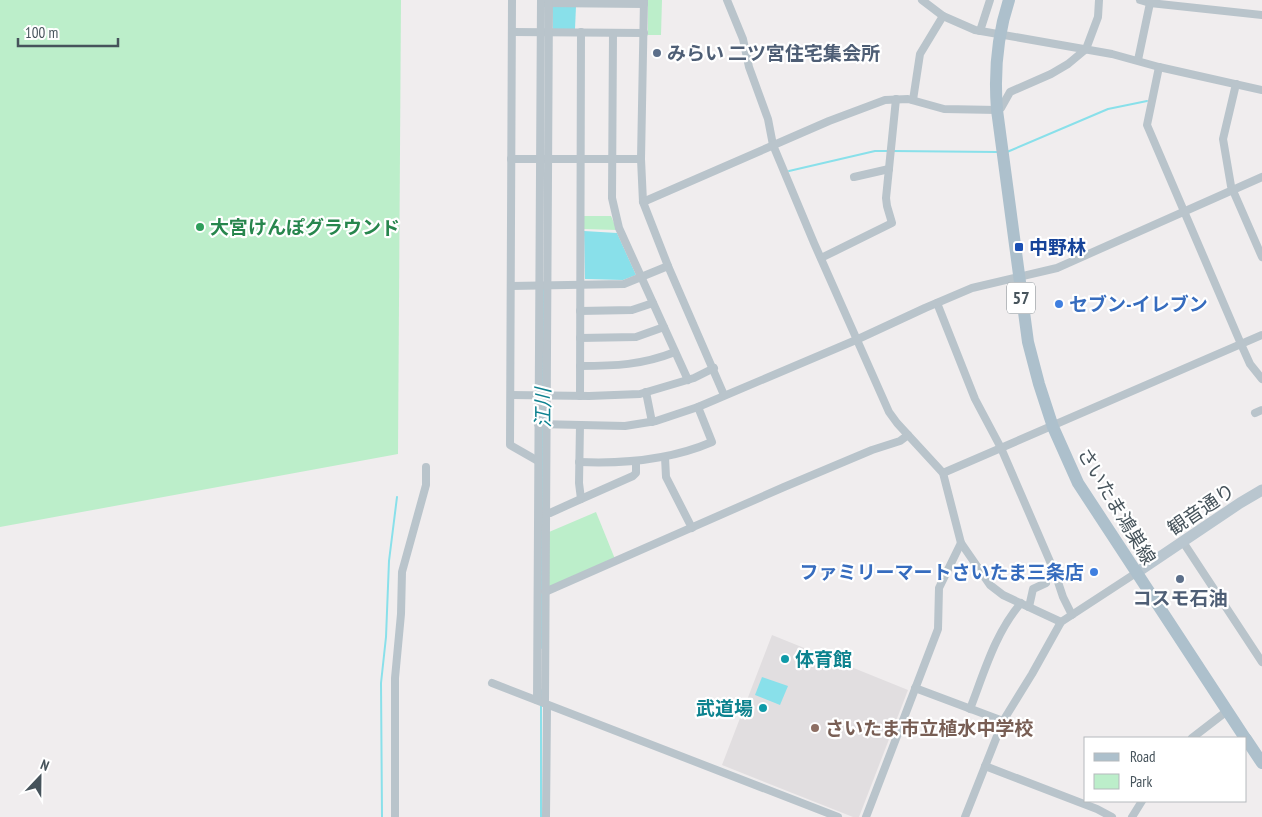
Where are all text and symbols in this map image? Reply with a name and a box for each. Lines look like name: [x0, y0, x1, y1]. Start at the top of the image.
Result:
scale bar: [18, 15, 118, 47]
text: 100 m: [25, 23, 58, 42]
place label: みらい 二ツ宮住宅集会所: [667, 41, 880, 65]
marker: みらい 二ツ宮住宅集会所: [651, 47, 663, 59]
place label: 大宮けんぽグラウンド: [210, 215, 400, 239]
marker: 大宮けんぽグラウンド: [194, 221, 206, 233]
place label: 中野林: [1029, 235, 1086, 259]
marker: 中野林: [1013, 241, 1025, 253]
road number: 57: [1007, 282, 1035, 314]
place label: セブン-イレブン: [1069, 292, 1208, 316]
marker: セブン-イレブン: [1053, 298, 1065, 310]
water label: 江川: [530, 386, 556, 428]
street label: さいたま鴻巣線: [1073, 443, 1161, 569]
street label: 観音通り: [1163, 478, 1239, 540]
place label: ファミリーマートさいたま三条店: [800, 560, 1084, 584]
marker: ファミリーマートさいたま三条店: [1088, 566, 1100, 578]
marker: コスモ石油: [1174, 573, 1186, 585]
place label: コスモ石油: [1132, 586, 1228, 610]
place label: 体育館: [795, 647, 852, 671]
marker: 体育館: [779, 653, 791, 665]
place label: 武道場: [696, 696, 753, 720]
marker: 武道場: [757, 702, 769, 714]
place label: さいたま市立植水中学校: [825, 716, 1033, 740]
marker: さいたま市立植水中学校: [809, 722, 821, 734]
legend: [1084, 737, 1247, 802]
text: Road: [1130, 747, 1156, 766]
north arrow: [15, 752, 65, 802]
text: N: [38, 755, 52, 775]
text: Park: [1130, 772, 1152, 791]

